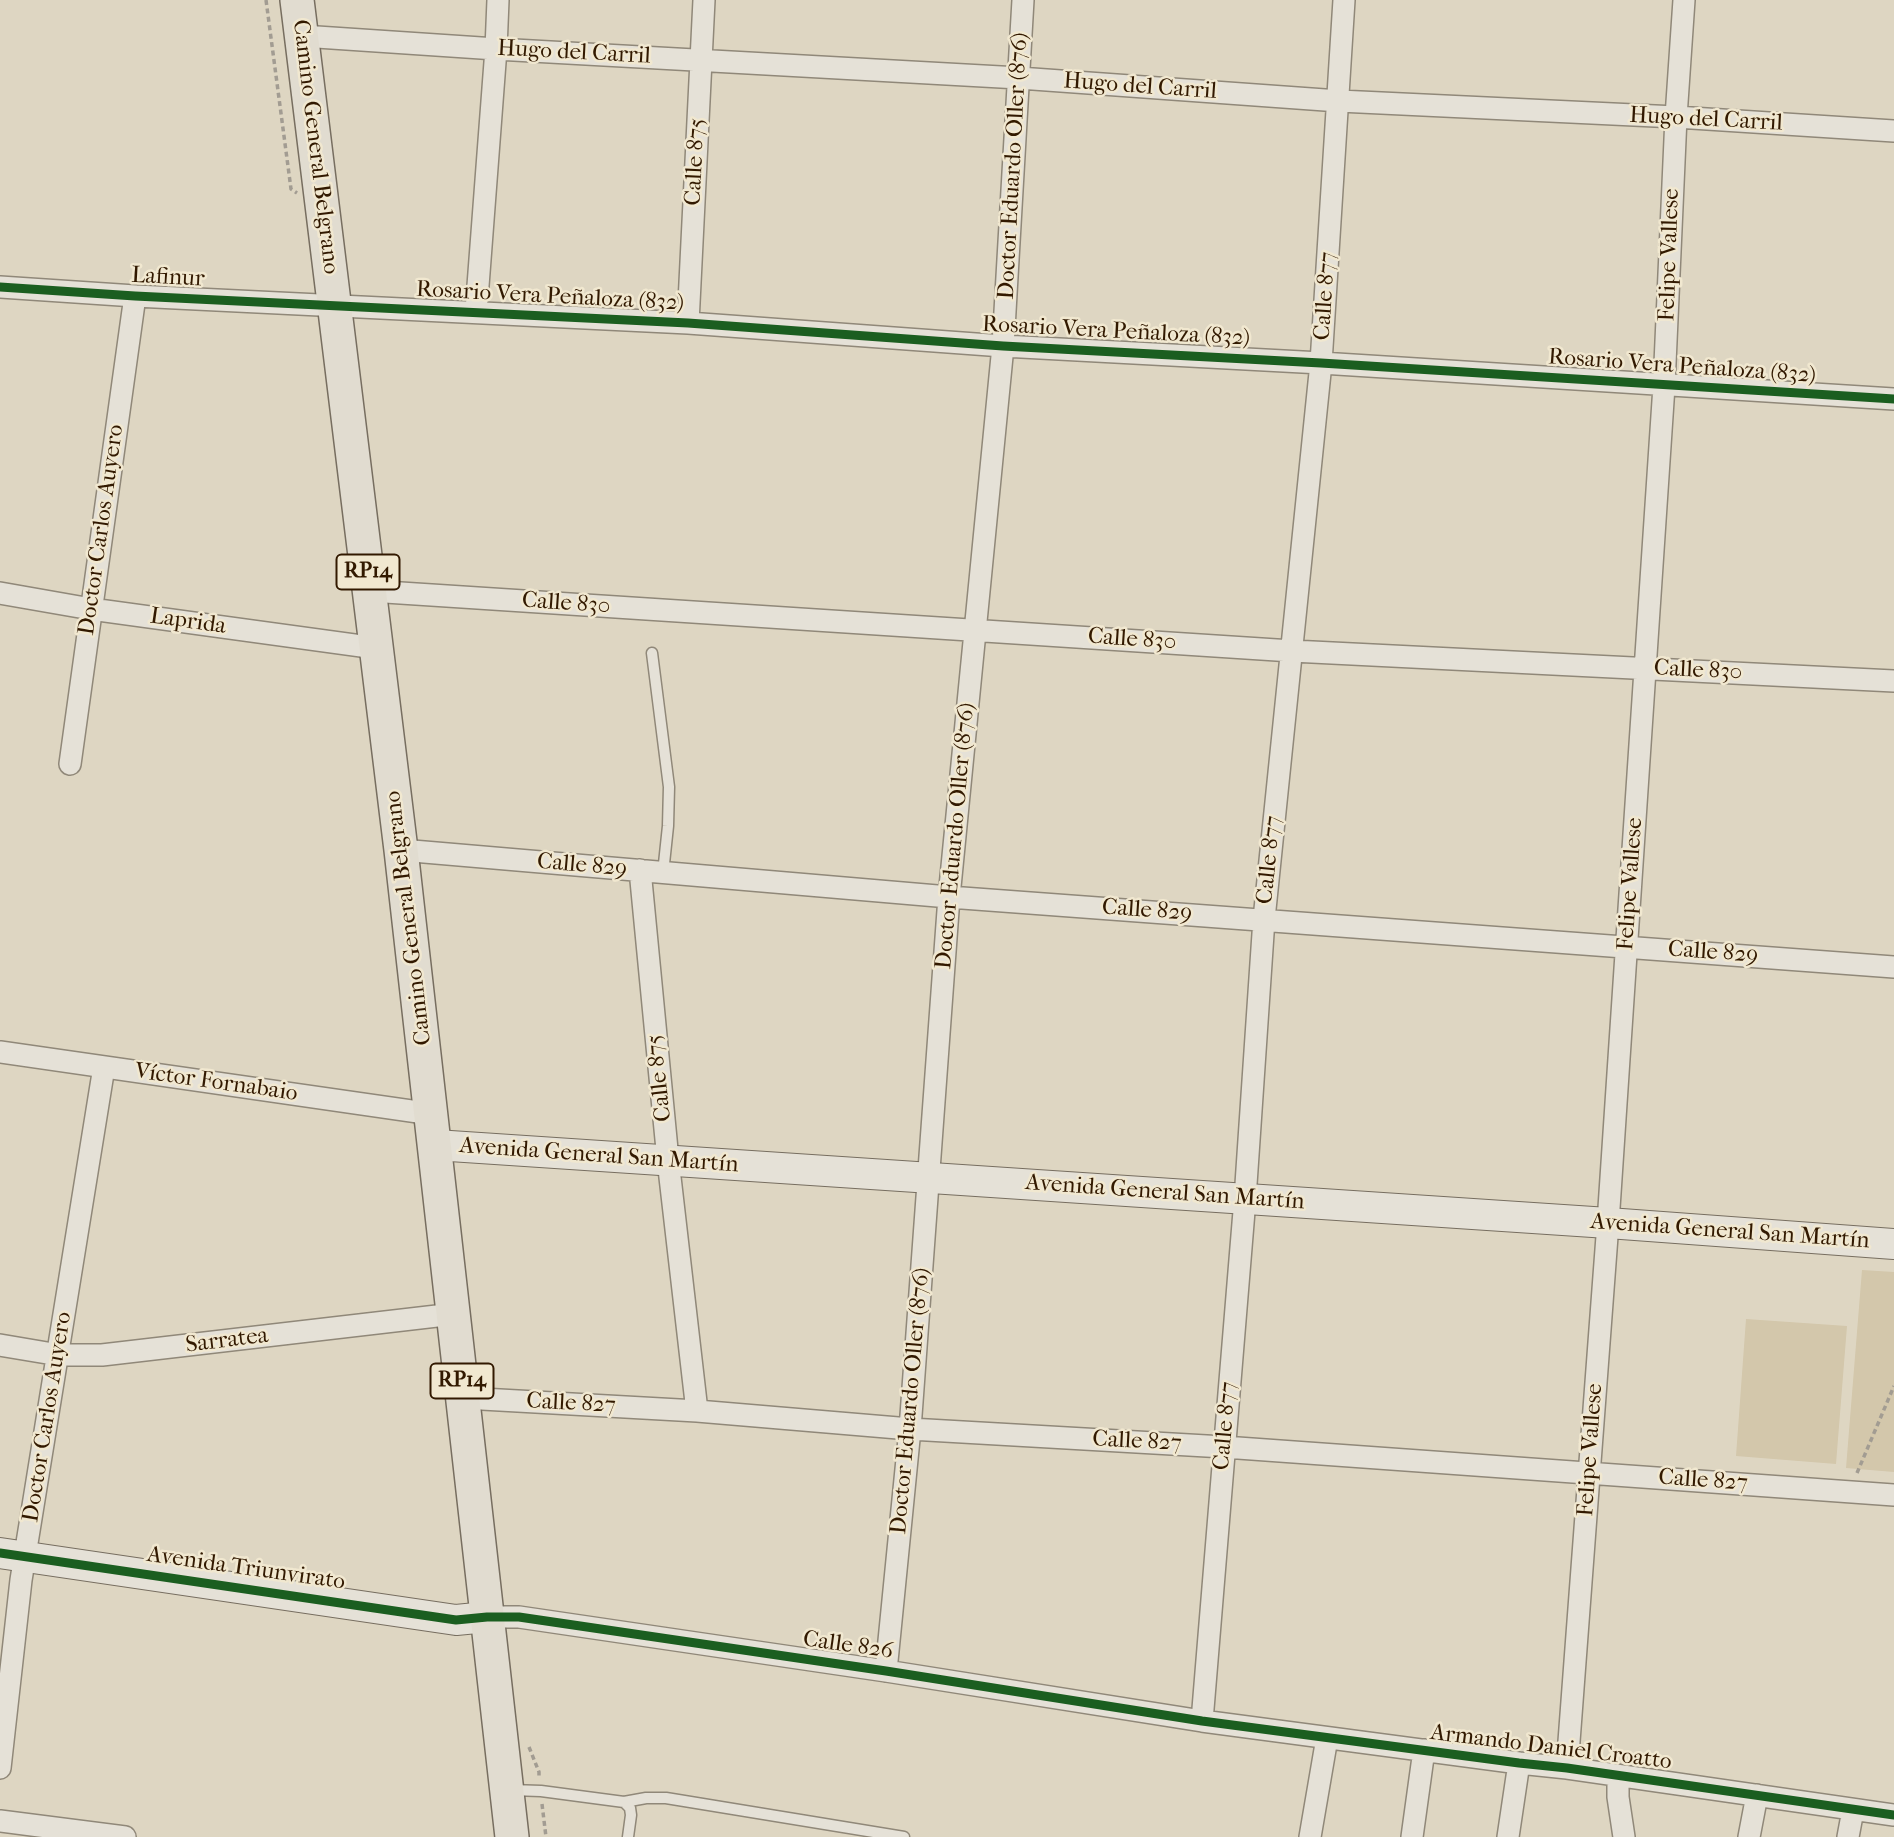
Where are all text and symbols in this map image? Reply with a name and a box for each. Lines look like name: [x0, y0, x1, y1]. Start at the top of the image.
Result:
street label: Camino General Belgrano: [286, 18, 344, 276]
street label: Doctor Eduardo Oller (876): [993, 32, 1035, 300]
street label: Hugo del Carril: [497, 35, 651, 71]
street label: Hugo del Carril: [1062, 68, 1218, 106]
street label: Hugo del Carril: [1629, 102, 1783, 138]
street label: Calle 875: [680, 118, 712, 206]
street label: Felipe Vallese: [1654, 188, 1686, 322]
street label: Calle 877: [1309, 251, 1343, 341]
street label: Lafinur: [131, 262, 205, 294]
street label: Rosario Vera Peñaloza (832): [415, 276, 685, 318]
street label: Rosario Vera Peñaloza (832): [981, 311, 1251, 353]
street label: Rosario Vera Peñaloza (832): [1547, 344, 1817, 390]
street label: Doctor Carlos Auyero: [74, 423, 130, 637]
road number: RP14: [336, 554, 400, 590]
street label: Calle 830: [521, 587, 611, 621]
street label: Laprida: [148, 603, 228, 641]
street label: Calle 830: [1087, 623, 1177, 657]
street label: Calle 830: [1653, 655, 1743, 687]
street label: Doctor Eduardo Oller (876): [931, 702, 981, 970]
street label: Camino General Belgrano: [380, 789, 438, 1047]
street label: Calle 877: [1252, 814, 1288, 906]
street label: Felipe Vallese: [1613, 816, 1649, 952]
street label: Calle 829: [536, 848, 628, 884]
street label: Calle 829: [1101, 894, 1193, 928]
street label: Calle 829: [1667, 936, 1759, 970]
street label: Calle 875: [642, 1033, 678, 1123]
street label: Víctor Fornabaio: [133, 1058, 299, 1108]
street label: Avenida General San Martín: [459, 1132, 739, 1180]
street label: Avenida General San Martín: [1025, 1169, 1305, 1217]
street label: Avenida General San Martín: [1590, 1208, 1870, 1256]
street label: Doctor Eduardo Oller (876): [886, 1267, 936, 1535]
street label: Doctor Carlos Auyero: [18, 1310, 78, 1524]
street label: Sarratea: [184, 1322, 270, 1360]
road number: RP14: [430, 1364, 494, 1398]
street label: Calle 877: [1208, 1381, 1244, 1471]
street label: Felipe Vallese: [1573, 1382, 1609, 1518]
street label: Calle 827: [526, 1388, 616, 1420]
street label: Calle 827: [1092, 1426, 1182, 1458]
street label: Calle 827: [1657, 1464, 1749, 1498]
street label: Avenida Triunvirato: [145, 1541, 347, 1597]
street label: Calle 826: [801, 1626, 895, 1666]
street label: Armando Daniel Croatto: [1429, 1719, 1673, 1777]

